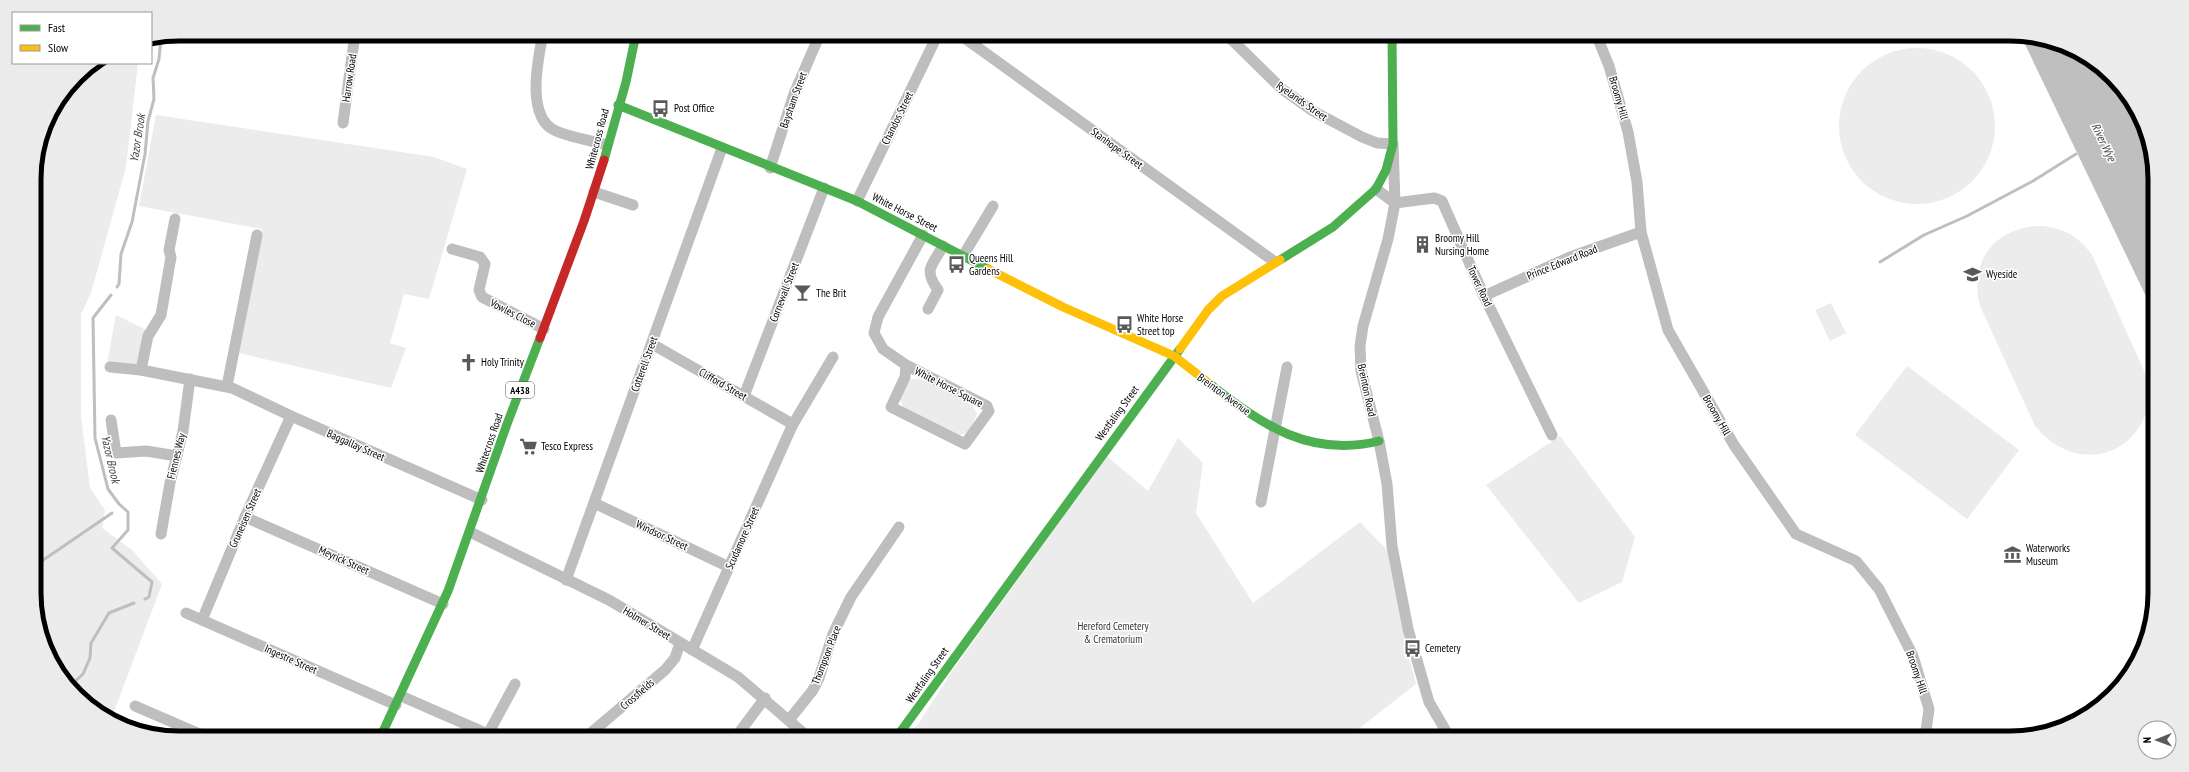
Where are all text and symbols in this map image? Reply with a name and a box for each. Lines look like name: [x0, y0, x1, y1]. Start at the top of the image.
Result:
legend: [12, 12, 152, 64]
text: Fast: [48, 20, 66, 35]
text: Slow: [48, 40, 69, 55]
street label: Harrow Road: [339, 53, 359, 103]
street label: Baysham Street: [776, 70, 810, 130]
street label: Broomy Hill: [1606, 75, 1632, 122]
street label: Ryelands Street: [1274, 78, 1330, 124]
street label: Chandos Street: [878, 89, 916, 147]
bus stop icon: Post Office: [651, 98, 671, 118]
place label: Post Office: [674, 101, 715, 115]
street label: Whitecross Road: [582, 107, 612, 171]
water label: Yazor Brook: [126, 111, 148, 163]
water label: River Wye: [2088, 120, 2120, 165]
street label: Stanhope Street: [1088, 124, 1146, 172]
street label: White Horse Street: [870, 190, 940, 234]
place label: Broomy Hill Nursing Home: [1435, 231, 1490, 258]
building icon: Broomy Hill Nursing Home: [1412, 234, 1432, 254]
street label: Prince Edward Road: [1525, 241, 1599, 282]
place label: Queens Hill Gardens: [969, 251, 1014, 278]
bus stop icon: Queens Hill Gardens: [946, 254, 966, 274]
street label: Cornewall Street: [766, 260, 802, 324]
street label: Tower Road: [1464, 263, 1496, 309]
school or university icon: Wyeside: [1963, 264, 1983, 284]
place label: Wyeside: [1986, 267, 2018, 281]
bar icon: The Brit: [793, 283, 813, 303]
place label: The Brit: [816, 286, 846, 300]
street label: Vowles Close: [487, 295, 539, 331]
place label: White Horse Street top: [1137, 311, 1184, 338]
bus stop icon: White Horse Street top: [1114, 314, 1134, 334]
street label: Cotterell Street: [628, 334, 660, 394]
church icon: Holy Trinity: [458, 352, 478, 372]
place label: Holy Trinity: [481, 355, 525, 369]
street label: Breinton Road: [1355, 362, 1379, 418]
street label: White Horse Square: [912, 364, 986, 410]
street label: Clifford Street: [696, 365, 750, 403]
street label: Breinton Avenue: [1195, 370, 1254, 418]
road number: A438: [506, 382, 534, 398]
street label: Westfaling Street: [1092, 383, 1142, 443]
street label: Broomy Hill: [1700, 392, 1734, 438]
street label: Whitecross Road: [472, 411, 506, 475]
street label: Baggallay Street: [325, 426, 387, 464]
street label: Fiennes Way: [164, 431, 189, 481]
water label: Yazor Brook: [98, 434, 124, 486]
supermarket icon: Tesco Express: [518, 436, 538, 456]
place label: Tesco Express: [541, 439, 593, 453]
street label: Gruneisen Street: [226, 486, 264, 550]
street label: Scudamore Street: [722, 504, 762, 572]
street label: Windsor Street: [634, 517, 690, 553]
place label: Waterworks Museum: [2026, 541, 2070, 568]
street label: Meyrick Street: [317, 543, 371, 577]
museum icon: Waterworks Museum: [2003, 544, 2023, 564]
street label: Holmer Street: [621, 603, 673, 643]
park label: Hereford Cemetery & Crematorium: [1077, 619, 1149, 646]
street label: Thompson Place: [808, 623, 844, 687]
bus stop icon: Cemetery: [1402, 638, 1422, 658]
street label: Ingestre Street: [263, 641, 319, 677]
place label: Cemetery: [1425, 641, 1461, 655]
street label: Westfaling Street: [903, 644, 951, 706]
street label: Broomy Hill: [1903, 649, 1931, 696]
street label: Crossfields: [617, 675, 657, 713]
north arrow: [2137, 720, 2177, 760]
text: N: [2140, 737, 2154, 743]

